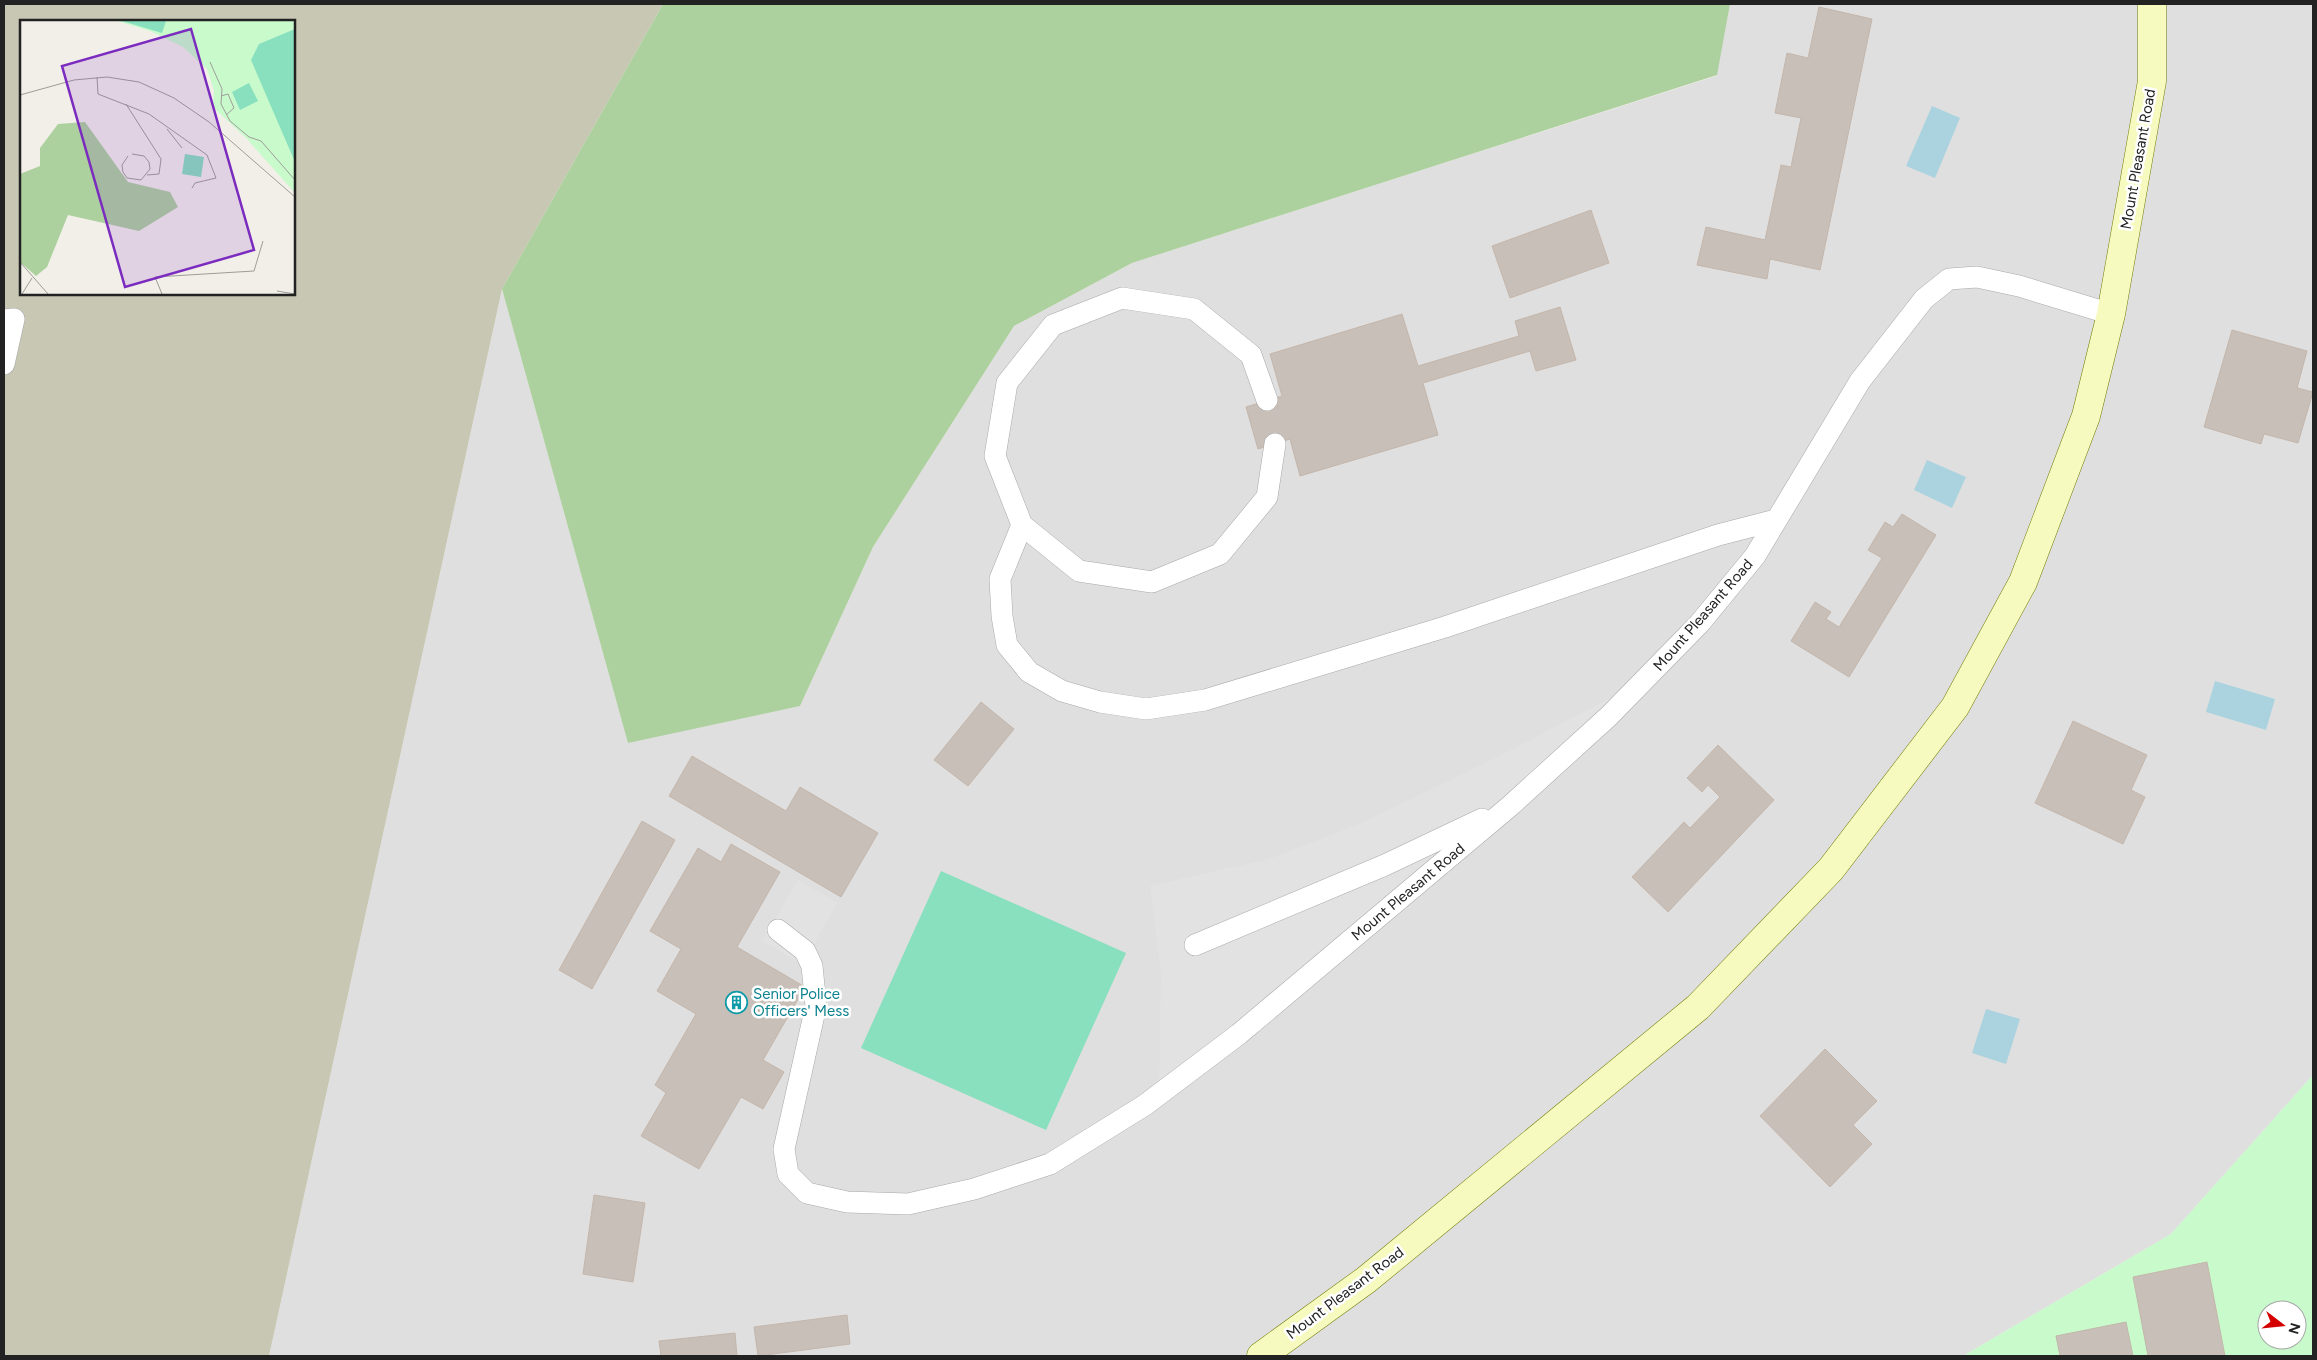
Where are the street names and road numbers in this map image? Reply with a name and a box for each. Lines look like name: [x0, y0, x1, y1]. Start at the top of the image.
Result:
street label: Mount Pleasant Road: [2117, 87, 2159, 231]
street label: Mount Pleasant Road: [1650, 555, 1756, 675]
street label: Mount Pleasant Road: [1348, 839, 1468, 945]
street label: Mount Pleasant Road: [1283, 1243, 1407, 1343]

